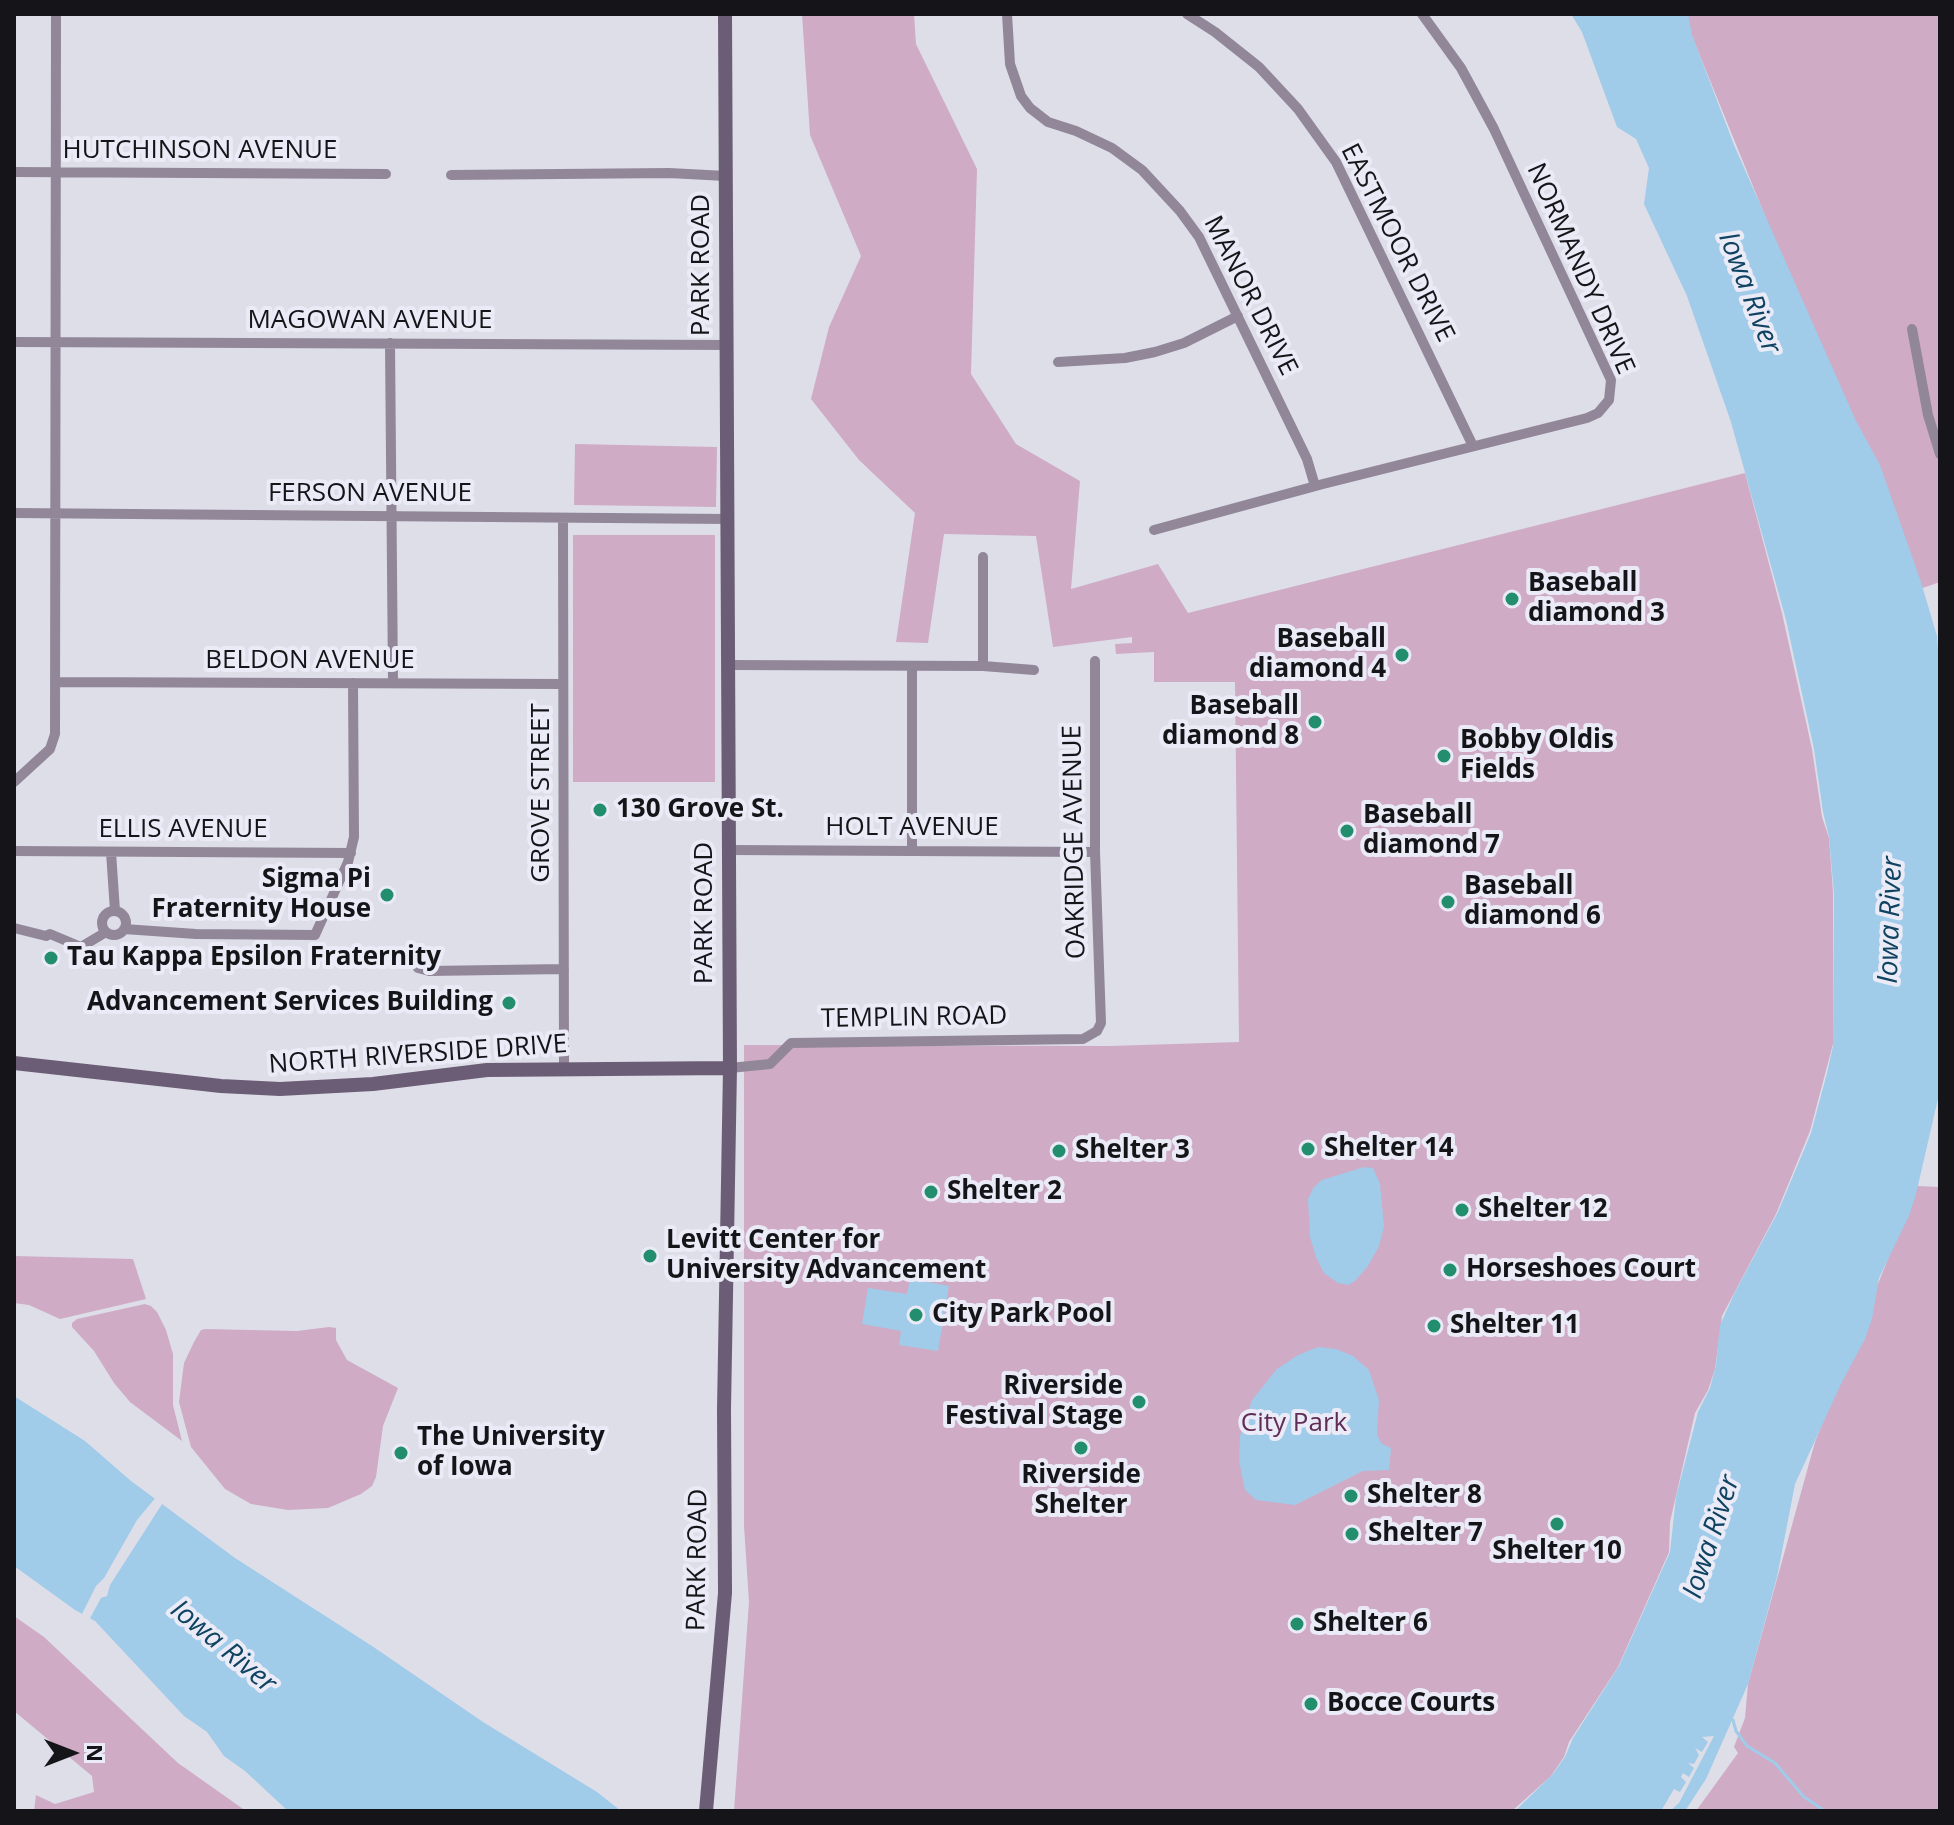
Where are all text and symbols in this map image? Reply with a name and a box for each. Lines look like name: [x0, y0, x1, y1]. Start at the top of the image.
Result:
street label: HUTCHINSON AVENUE: [62, 135, 338, 167]
street label: EASTMOOR DRIVE: [1334, 139, 1460, 347]
street label: NORMANDY DRIVE: [1519, 159, 1641, 379]
street label: PARK ROAD: [686, 194, 718, 336]
street label: MANOR DRIVE: [1196, 211, 1304, 381]
water label: Iowa River: [1710, 227, 1788, 359]
street label: MAGOWAN AVENUE: [247, 305, 493, 337]
street label: FERSON AVENUE: [268, 478, 472, 510]
place label: Baseball diamond 3: [1528, 568, 1665, 630]
marker: Baseball diamond 3: [1503, 590, 1521, 608]
place label: Baseball diamond 4: [1249, 624, 1386, 686]
street label: BELDON AVENUE: [205, 645, 415, 677]
marker: Baseball diamond 4: [1393, 646, 1411, 664]
place label: Baseball diamond 8: [1162, 691, 1299, 752]
street label: GROVE STREET: [526, 703, 558, 883]
marker: Baseball diamond 8: [1306, 713, 1324, 731]
street label: OAKRIDGE AVENUE: [1057, 725, 1093, 959]
place label: Bobby Oldis Fields: [1460, 725, 1614, 786]
marker: Bobby Oldis Fields: [1435, 747, 1453, 765]
place label: 130 Grove St.: [616, 794, 784, 826]
place label: Baseball diamond 7: [1363, 800, 1500, 862]
marker: 130 Grove St.: [591, 801, 609, 819]
street label: HOLT AVENUE: [825, 812, 999, 844]
street label: ELLIS AVENUE: [98, 814, 268, 846]
marker: Baseball diamond 7: [1338, 822, 1356, 840]
street label: PARK ROAD: [689, 842, 721, 984]
water label: Iowa River: [1872, 856, 1910, 984]
place label: Sigma Pi Fraternity House: [152, 864, 371, 926]
place label: Baseball diamond 6: [1464, 871, 1601, 932]
marker: Sigma Pi Fraternity House: [378, 886, 396, 904]
marker: Baseball diamond 6: [1439, 893, 1457, 911]
place label: Tau Kappa Epsilon Fraternity: [67, 942, 441, 974]
marker: Tau Kappa Epsilon Fraternity: [42, 949, 60, 967]
place label: Advancement Services Building: [87, 987, 493, 1019]
marker: Advancement Services Building: [500, 994, 518, 1012]
street label: TEMPLIN ROAD: [820, 1001, 1008, 1035]
street label: NORTH RIVERSIDE DRIVE: [268, 1029, 568, 1081]
place label: Shelter 14: [1324, 1133, 1454, 1165]
place label: Shelter 3: [1075, 1135, 1190, 1167]
marker: Shelter 14: [1299, 1140, 1317, 1158]
marker: Shelter 3: [1050, 1142, 1068, 1160]
place label: Shelter 2: [947, 1176, 1062, 1208]
marker: Shelter 2: [922, 1183, 940, 1201]
place label: Shelter 12: [1478, 1194, 1608, 1226]
marker: Shelter 12: [1453, 1201, 1471, 1219]
place label: Levitt Center for University Advancement: [666, 1225, 986, 1286]
marker: Levitt Center for University Advancement: [641, 1247, 659, 1265]
place label: Horseshoes Court: [1466, 1254, 1696, 1286]
marker: Horseshoes Court: [1441, 1261, 1459, 1279]
place label: City Park Pool: [932, 1299, 1113, 1331]
marker: City Park Pool: [907, 1306, 925, 1324]
place label: Shelter 11: [1450, 1310, 1580, 1342]
marker: Shelter 11: [1425, 1317, 1443, 1335]
place label: Riverside Festival Stage: [945, 1371, 1123, 1432]
marker: Riverside Festival Stage: [1130, 1393, 1148, 1411]
park label: City Park: [1241, 1408, 1347, 1440]
place label: The University of Iowa: [417, 1422, 605, 1484]
marker: Riverside Shelter: [1072, 1439, 1090, 1457]
marker: The University of Iowa: [392, 1444, 410, 1462]
place label: Riverside Shelter: [1021, 1460, 1141, 1522]
water label: Iowa River: [1676, 1471, 1748, 1603]
place label: Shelter 8: [1367, 1480, 1482, 1512]
marker: Shelter 8: [1342, 1487, 1360, 1505]
street label: PARK ROAD: [681, 1489, 715, 1631]
marker: Shelter 10: [1548, 1515, 1566, 1533]
place label: Shelter 7: [1368, 1518, 1483, 1550]
marker: Shelter 7: [1343, 1525, 1361, 1543]
place label: Shelter 10: [1492, 1536, 1622, 1568]
water label: Iowa River: [163, 1593, 283, 1701]
place label: Shelter 6: [1313, 1608, 1428, 1640]
marker: Shelter 6: [1288, 1615, 1306, 1633]
place label: Bocce Courts: [1327, 1688, 1495, 1720]
marker: Bocce Courts: [1302, 1695, 1320, 1713]
north arrow: [32, 1713, 112, 1793]
text: N: [81, 1744, 111, 1762]

